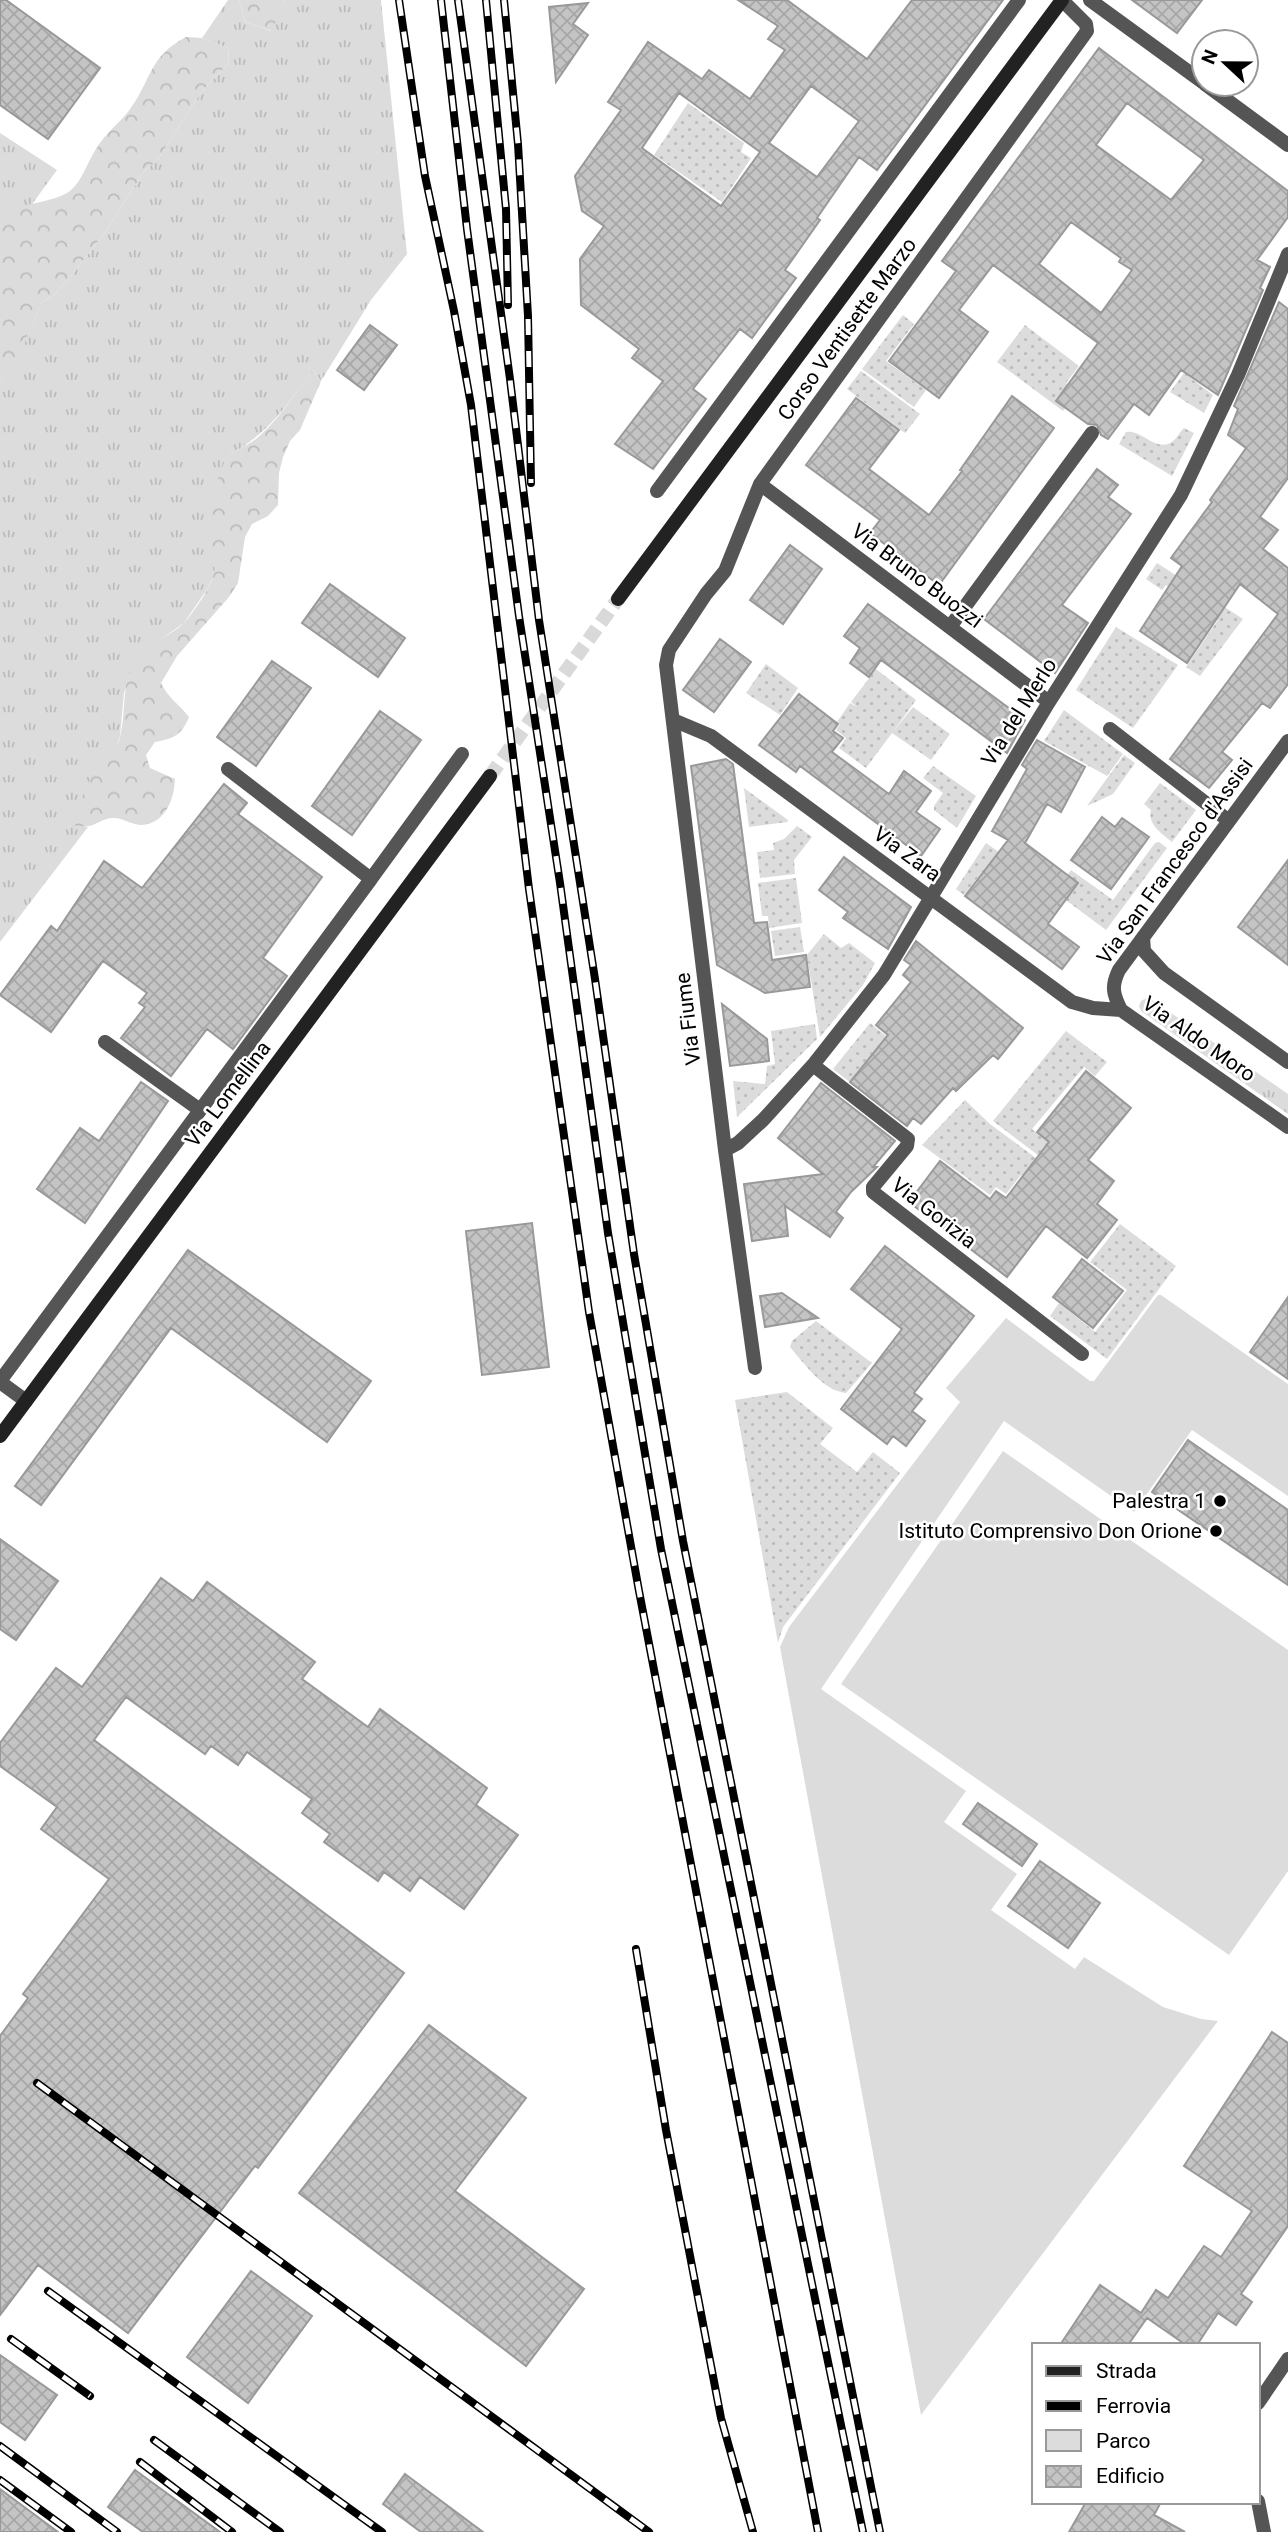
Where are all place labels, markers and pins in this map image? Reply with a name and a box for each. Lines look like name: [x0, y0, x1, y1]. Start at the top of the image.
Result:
place label: Palestra 1: [1112, 1489, 1206, 1513]
marker: Palestra 1: [1212, 1493, 1228, 1509]
place label: Istituto Comprensivo Don Orione: [899, 1519, 1202, 1543]
marker: Istituto Comprensivo Don Orione: [1208, 1523, 1224, 1539]

